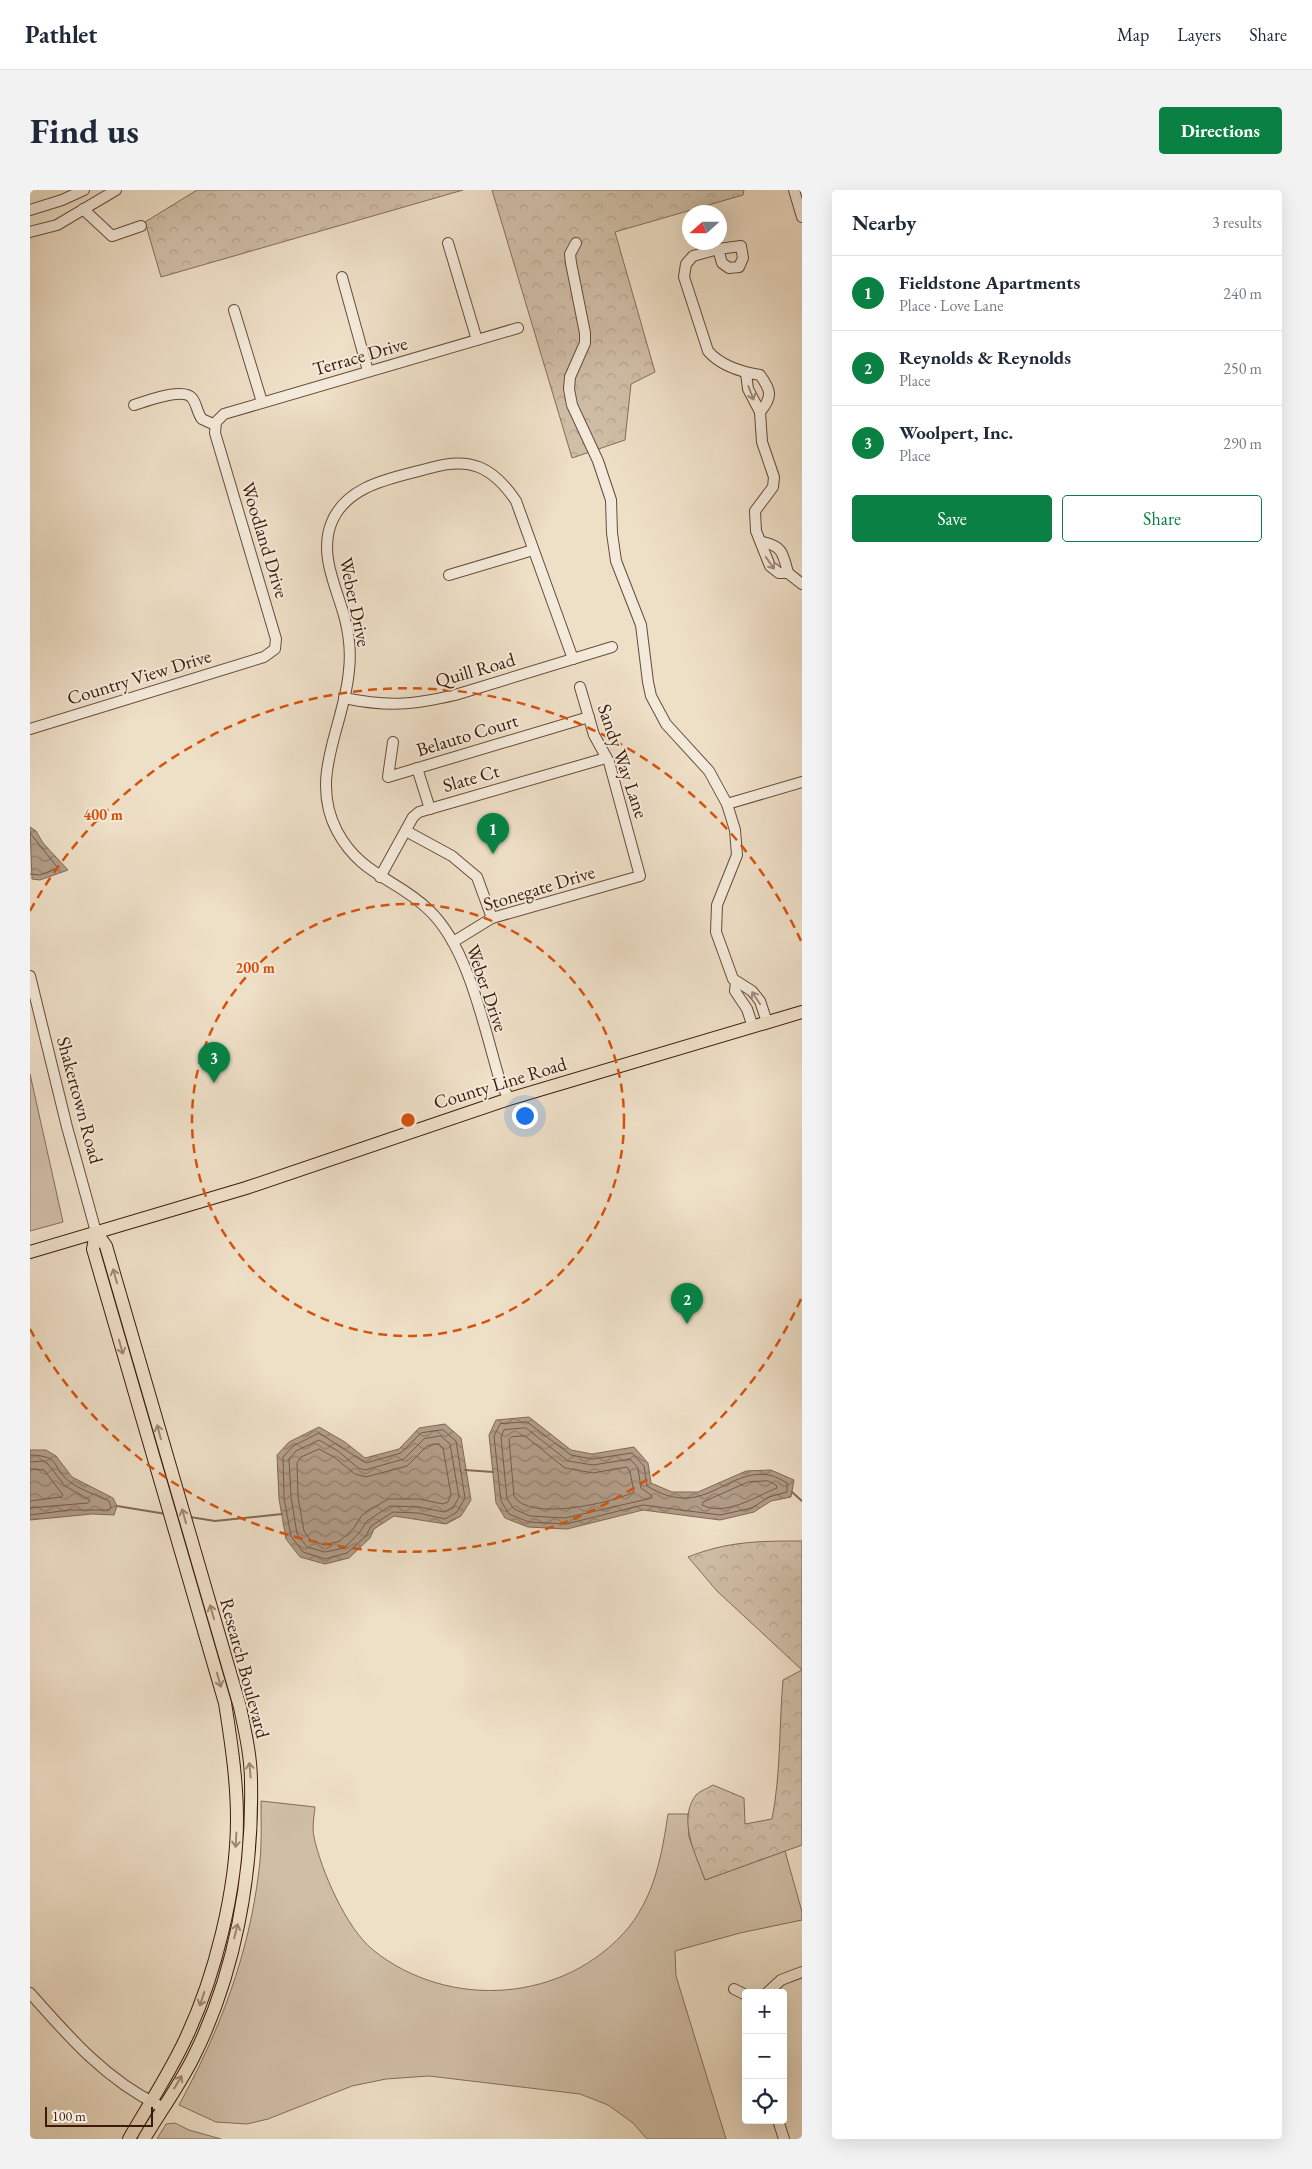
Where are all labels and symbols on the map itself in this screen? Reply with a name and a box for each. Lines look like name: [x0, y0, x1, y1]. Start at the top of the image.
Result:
north arrow: [682, 205, 727, 250]
street label: Terrace Drive: [310, 331, 410, 381]
one-way arrow: [747, 385, 756, 401]
street label: Woodland Drive: [235, 479, 295, 601]
street label: Weber Drive: [333, 555, 377, 649]
one-way arrow: [765, 556, 775, 570]
street label: Country View Drive: [64, 643, 214, 711]
street label: Quill Road: [432, 647, 518, 693]
street label: Sandy Way Lane: [592, 701, 654, 821]
street label: Belauto Court: [413, 708, 521, 762]
street label: Slate Ct: [440, 758, 502, 798]
text: 400 m: [83, 805, 123, 824]
pin: 1: [477, 813, 509, 854]
street label: Stonegate Drive: [480, 859, 598, 917]
street label: Weber Drive: [460, 941, 514, 1035]
text: 200 m: [235, 958, 275, 977]
one-way arrow: [751, 991, 762, 1005]
street label: Shakertown Road: [51, 1034, 109, 1167]
pin: 3: [198, 1042, 230, 1083]
street label: County Line Road: [430, 1051, 570, 1115]
your location: [512, 1103, 538, 1129]
centre of rings: [399, 1111, 417, 1129]
one-way arrow: [109, 1268, 119, 1284]
pin: 2: [671, 1283, 703, 1324]
one-way arrow: [117, 1338, 127, 1354]
one-way arrow: [154, 1424, 164, 1440]
one-way arrow: [178, 1508, 188, 1524]
street label: Research Boulevard: [214, 1595, 276, 1741]
one-way arrow: [206, 1605, 216, 1621]
one-way arrow: [214, 1671, 224, 1687]
one-way arrow: [245, 1762, 255, 1778]
one-way arrow: [232, 1832, 241, 1848]
one-way arrow: [232, 1924, 242, 1940]
one-way arrow: [197, 1991, 206, 2006]
one-way arrow: [173, 2076, 183, 2090]
scale bar: [45, 2104, 152, 2127]

